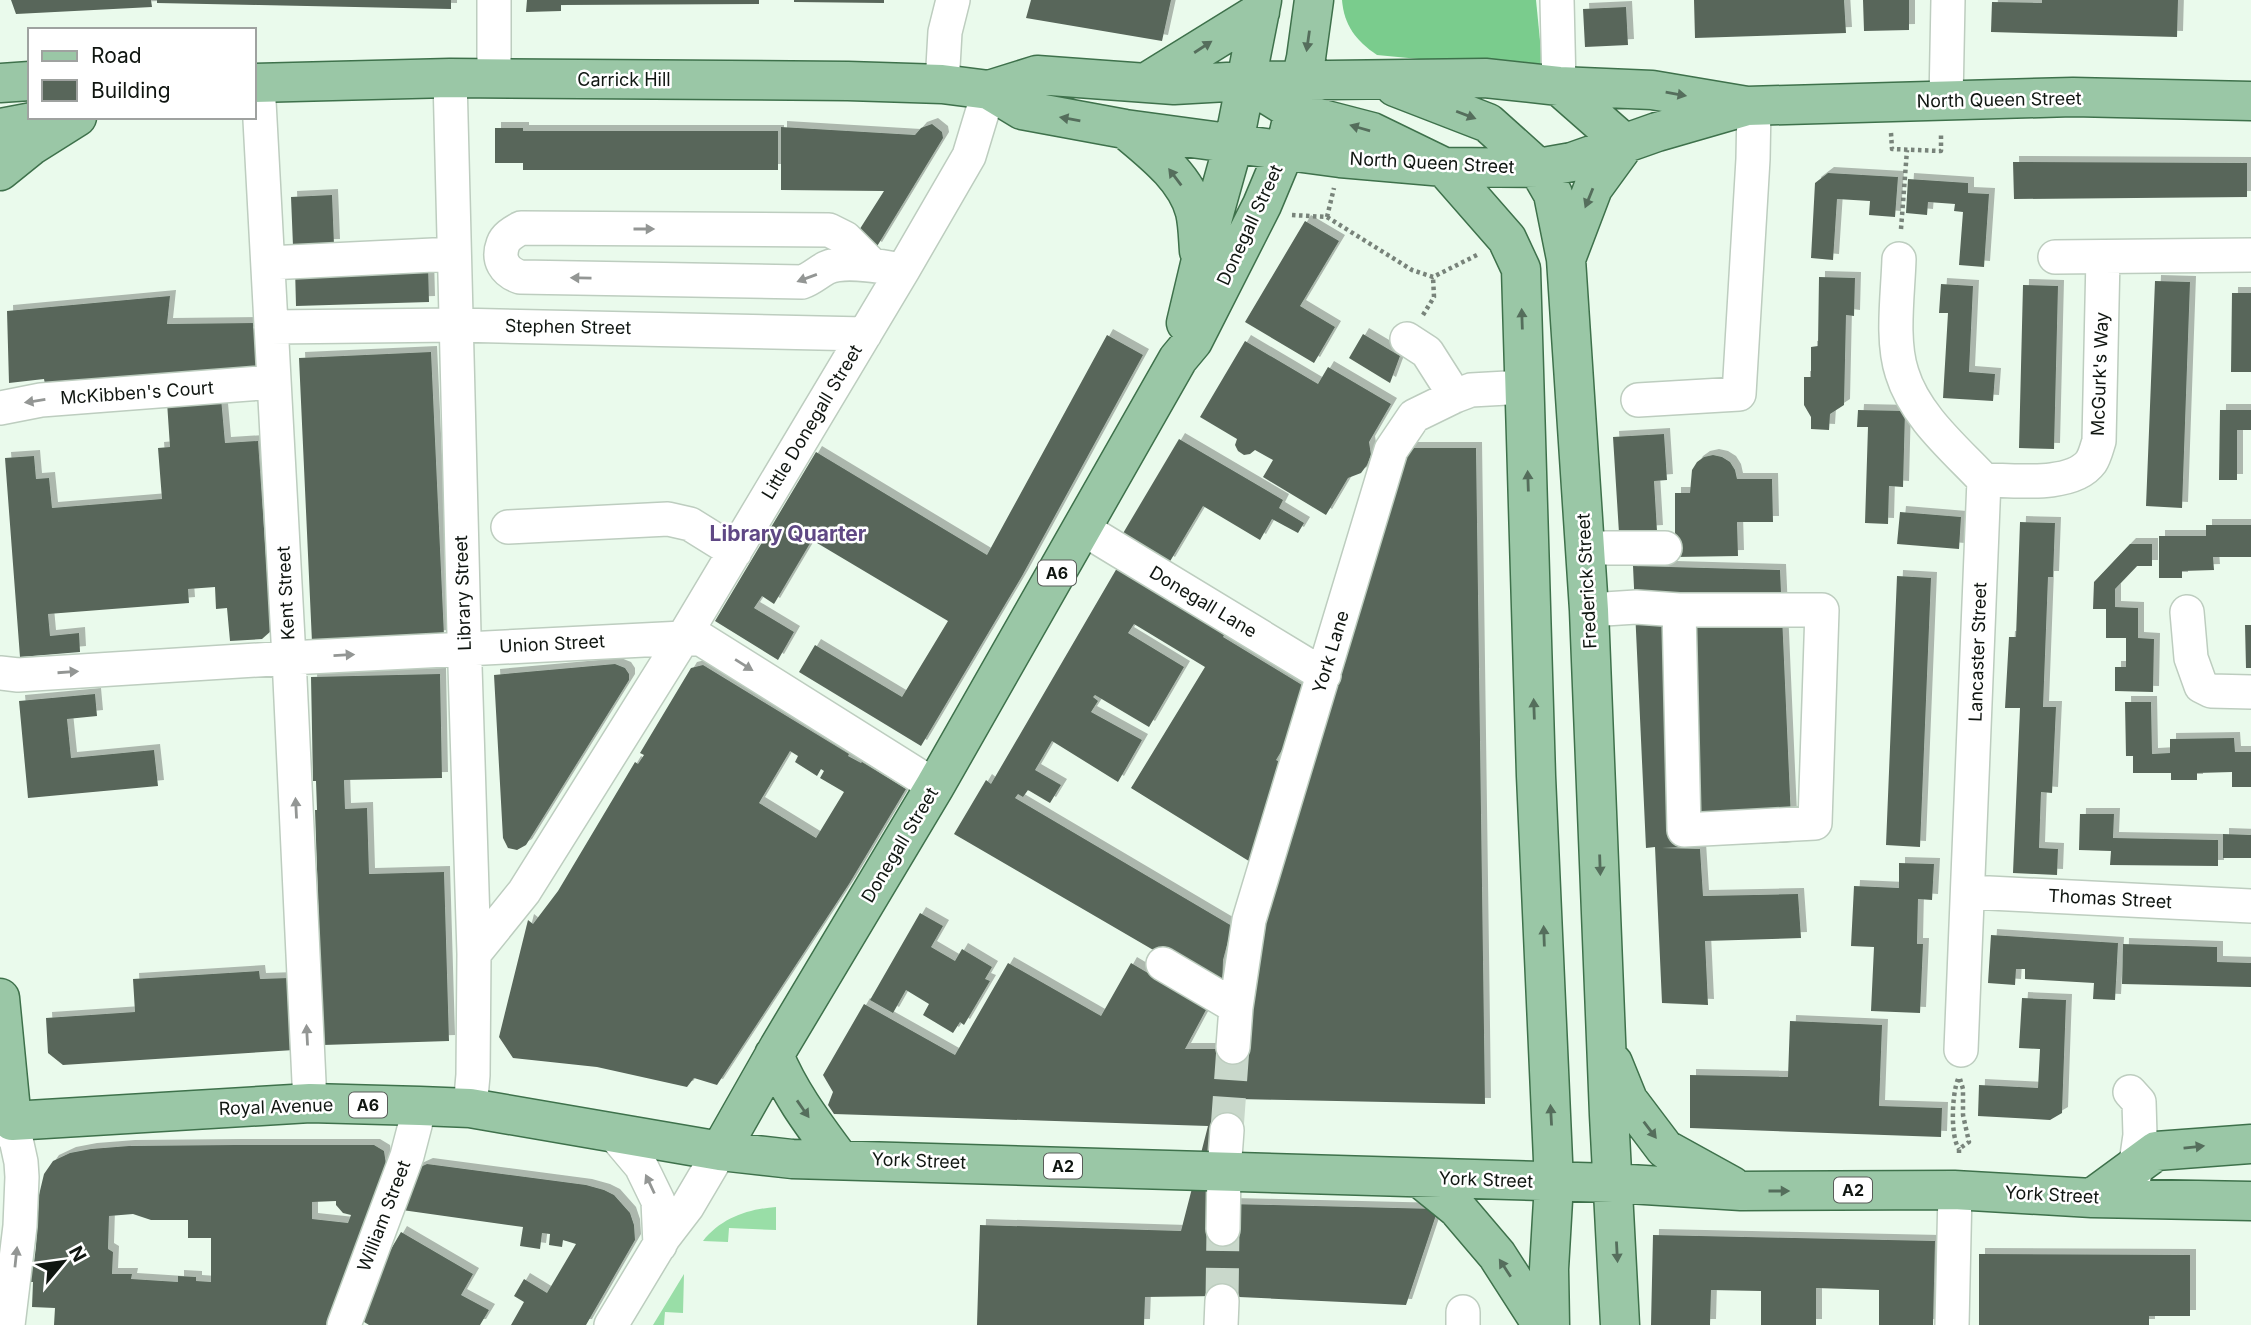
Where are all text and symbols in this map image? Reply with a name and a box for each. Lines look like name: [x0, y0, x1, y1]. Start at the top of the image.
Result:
legend: [28, 28, 256, 119]
one-way arrow: [1302, 30, 1313, 52]
one-way arrow: [1194, 40, 1213, 53]
text: Road: [91, 43, 142, 68]
street label: Carrick Hill: [577, 69, 671, 90]
text: Building: [91, 78, 171, 103]
street label: North Queen Street: [1916, 88, 2082, 111]
one-way arrow: [1665, 89, 1687, 100]
one-way arrow: [1456, 109, 1477, 120]
one-way arrow: [1059, 113, 1081, 124]
one-way arrow: [1348, 122, 1370, 133]
street label: North Queen Street: [1349, 148, 1515, 177]
street label: Donegall Street: [1212, 161, 1287, 288]
one-way arrow: [1168, 168, 1182, 186]
one-way arrow: [1584, 188, 1595, 209]
one-way arrow: [633, 223, 655, 235]
one-way arrow: [570, 273, 592, 284]
one-way arrow: [796, 273, 817, 284]
one-way arrow: [1517, 308, 1528, 330]
street label: McGurk's Way: [2087, 312, 2112, 436]
street label: Stephen Street: [505, 315, 631, 338]
street label: Little Donegall Street: [757, 341, 866, 503]
street label: McKibben's Court: [59, 377, 215, 408]
one-way arrow: [24, 396, 46, 407]
one-way arrow: [1522, 470, 1533, 492]
street label: Frederick Street: [1572, 512, 1601, 649]
district label: Library Quarter: [710, 521, 867, 546]
street label: Library Street: [450, 535, 475, 651]
street label: Kent Street: [273, 545, 298, 641]
road number: A6: [1038, 560, 1076, 586]
street label: Donegall Lane: [1146, 561, 1261, 642]
street label: Lancaster Street: [1965, 582, 1990, 722]
street label: York Lane: [1308, 608, 1353, 696]
street label: Union Street: [499, 630, 605, 657]
one-way arrow: [333, 650, 355, 661]
one-way arrow: [734, 659, 753, 672]
one-way arrow: [57, 666, 79, 677]
one-way arrow: [1529, 697, 1540, 719]
street label: Donegall Street: [857, 783, 942, 906]
one-way arrow: [291, 797, 302, 819]
one-way arrow: [1595, 854, 1606, 876]
street label: Thomas Street: [2047, 885, 2173, 912]
one-way arrow: [1538, 925, 1549, 947]
one-way arrow: [301, 1024, 312, 1046]
road number: A6: [349, 1092, 387, 1118]
street label: Royal Avenue: [218, 1094, 334, 1119]
one-way arrow: [796, 1100, 810, 1118]
one-way arrow: [1546, 1104, 1557, 1126]
one-way arrow: [1643, 1120, 1658, 1138]
one-way arrow: [2183, 1142, 2205, 1153]
street label: York Street: [871, 1148, 967, 1173]
road number: A2: [1044, 1154, 1082, 1178]
street label: William Street: [353, 1157, 414, 1274]
street label: York Street: [1438, 1167, 1534, 1192]
one-way arrow: [644, 1174, 656, 1194]
road number: A2: [1834, 1178, 1872, 1202]
street label: York Street: [2004, 1182, 2100, 1207]
one-way arrow: [1768, 1185, 1790, 1197]
north arrow: [28, 1227, 98, 1297]
one-way arrow: [1611, 1241, 1622, 1263]
text: N: [64, 1242, 91, 1266]
one-way arrow: [11, 1246, 22, 1268]
one-way arrow: [1498, 1258, 1511, 1277]

